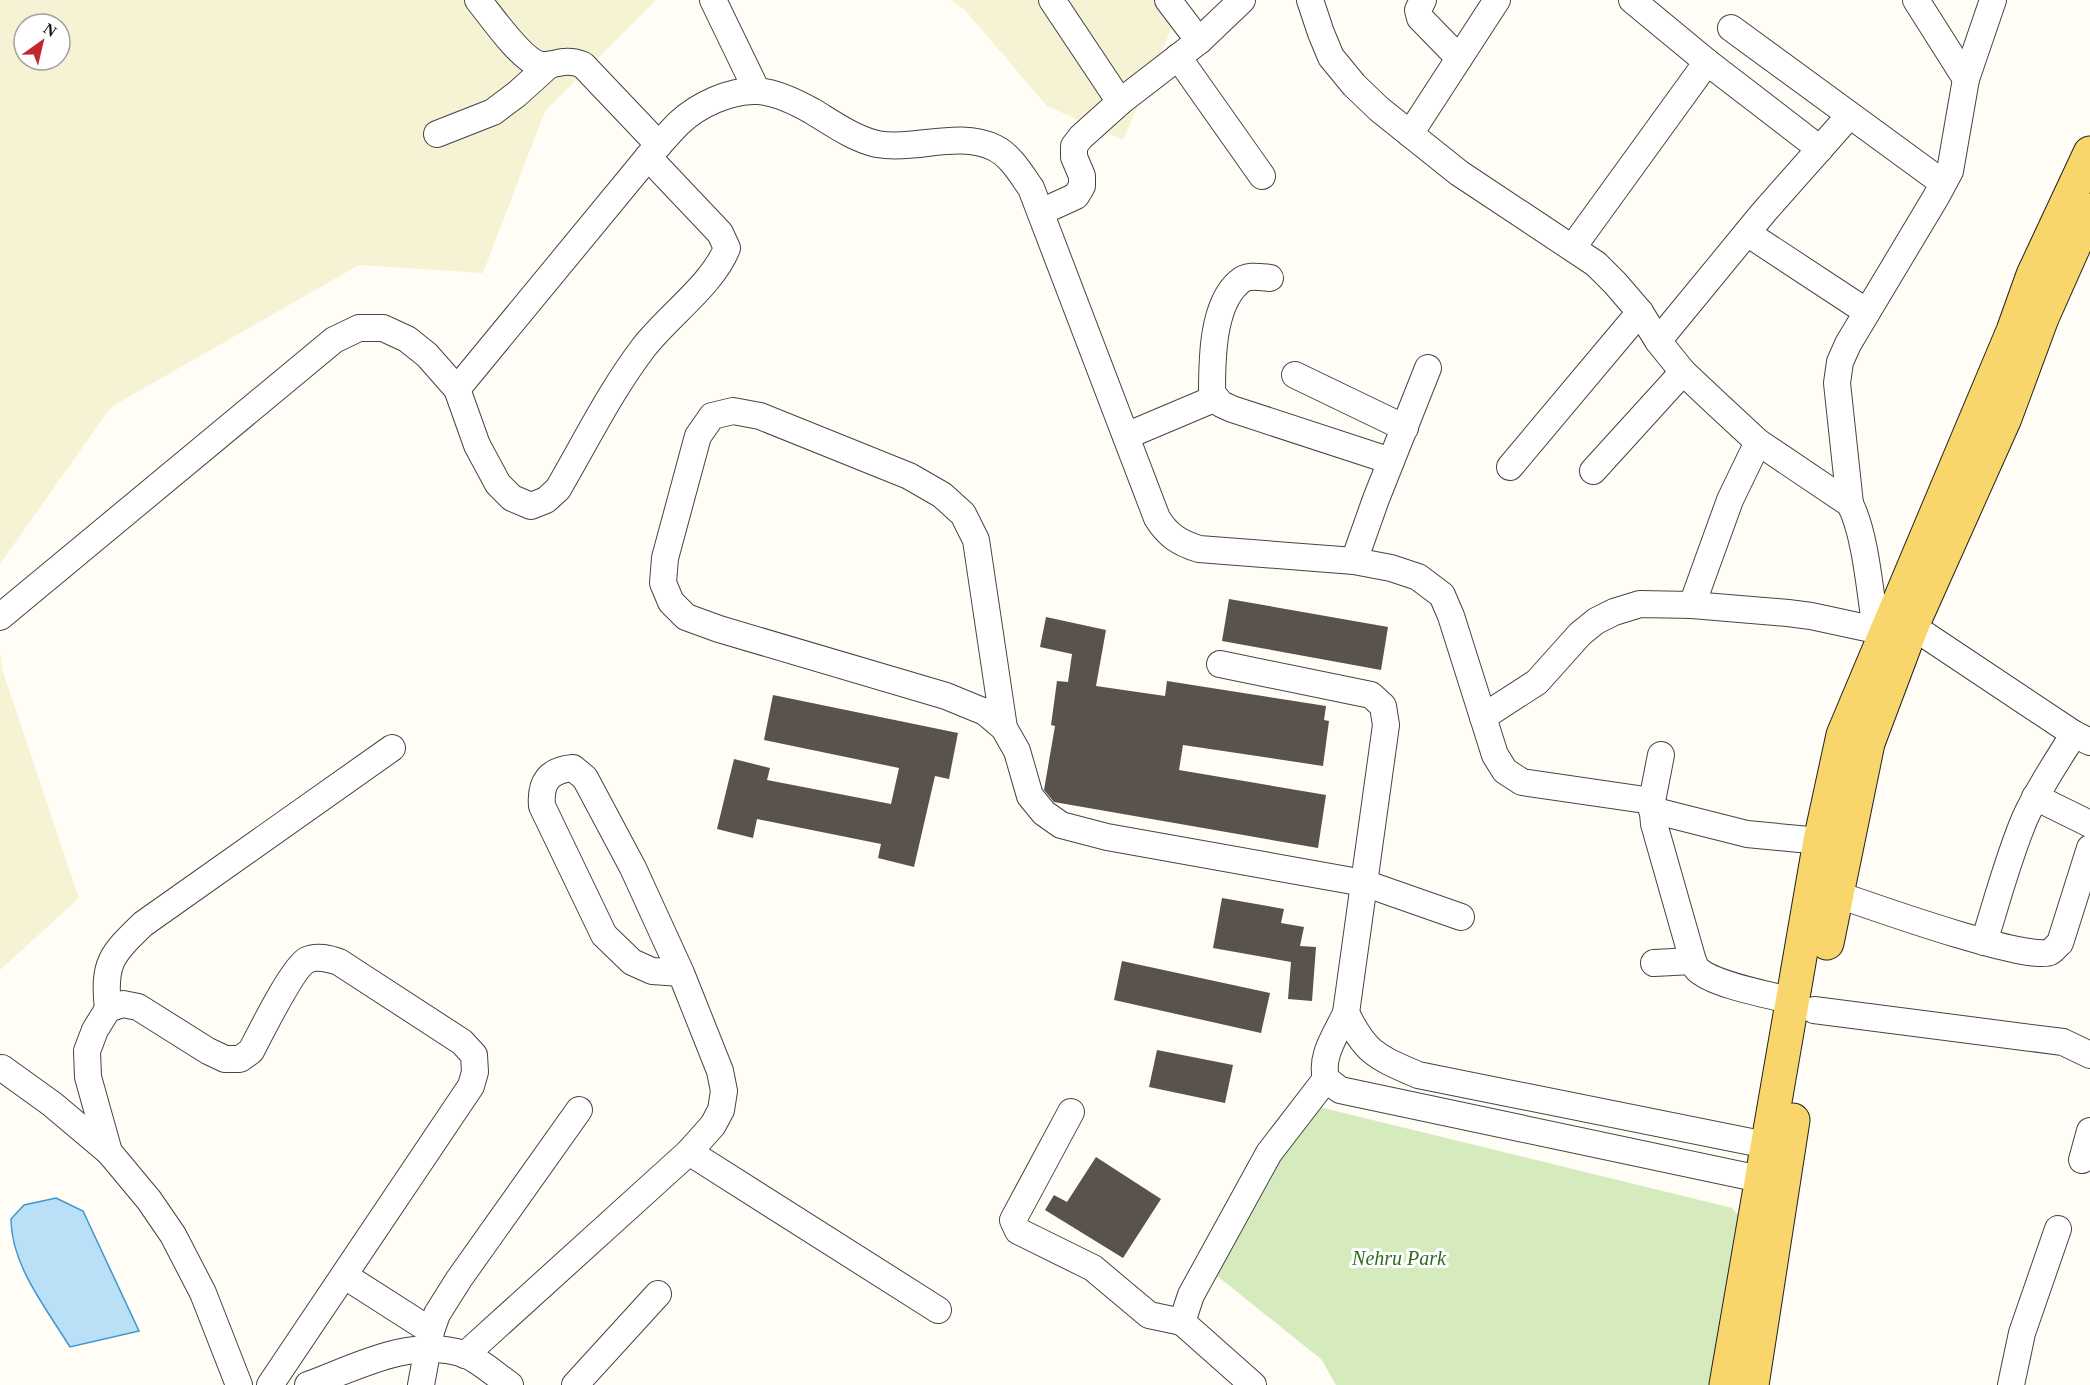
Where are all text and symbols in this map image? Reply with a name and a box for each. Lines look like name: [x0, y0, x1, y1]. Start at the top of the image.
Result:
north arrow: [12, 12, 72, 72]
text: N: [41, 20, 60, 41]
park label: Nehru Park: [1351, 1247, 1447, 1269]

